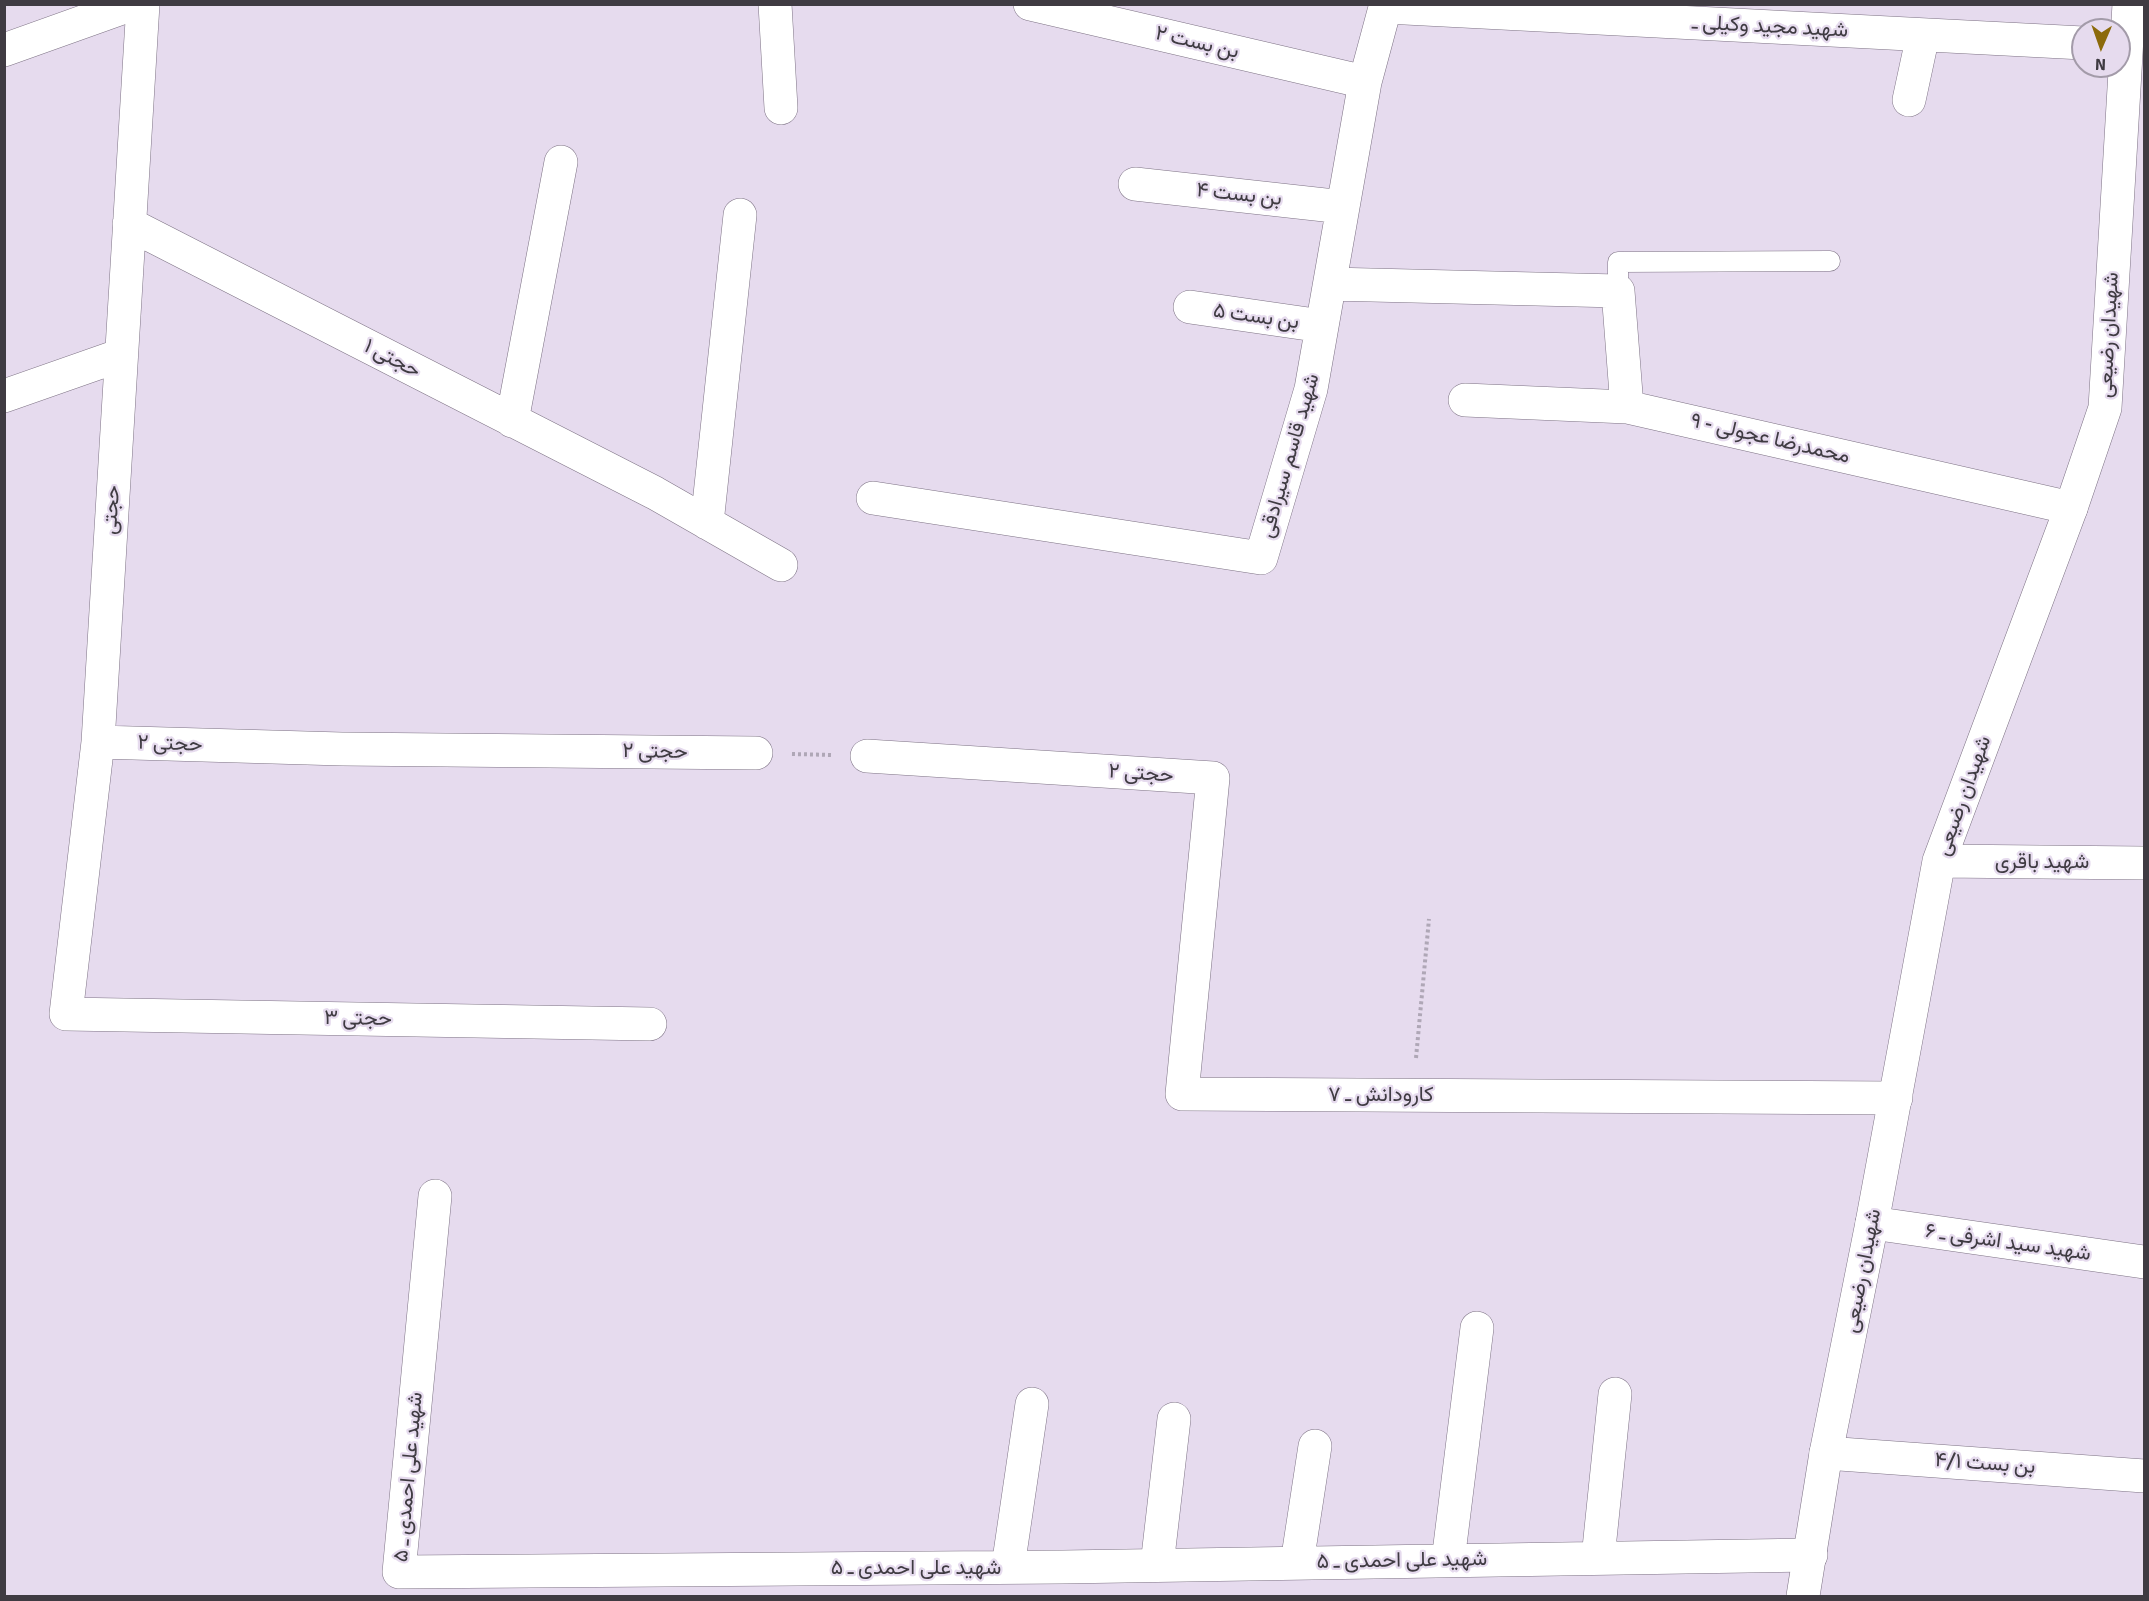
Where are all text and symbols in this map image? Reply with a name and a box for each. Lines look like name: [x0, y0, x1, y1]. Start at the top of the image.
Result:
street label: شهید مجید وکیلی ـ: [1691, 10, 1849, 44]
north arrow: [2071, 18, 2131, 78]
street label: بن بست ۲: [1153, 21, 1241, 65]
text: N: [2095, 54, 2106, 74]
street label: بن بست ۴: [1195, 178, 1283, 212]
street label: شهیدان رضیعی: [2093, 271, 2125, 399]
street label: بن بست ۵: [1211, 299, 1301, 335]
street label: حجتی ۱: [359, 334, 425, 384]
street label: شهید قاسم سیرادقی: [1254, 371, 1326, 541]
street label: محمدرضا عجولی - ۹: [1688, 408, 1852, 470]
street label: حجتی: [98, 484, 126, 536]
street label: حجتی ۲: [137, 730, 203, 758]
street label: شهیدان رضیعی: [1931, 733, 1997, 859]
street label: حجتی ۲: [622, 739, 688, 765]
street label: حجتی ۲: [1108, 759, 1174, 789]
street label: شهید باقری: [1995, 849, 2089, 875]
street label: حجتی ۳: [324, 1006, 392, 1032]
street label: کارودانش ـ ۷: [1328, 1082, 1434, 1108]
street label: شهیدان رضیعی: [1839, 1207, 1887, 1335]
street label: شهید سید اشرفی ـ ۶: [1924, 1219, 2092, 1267]
street label: شهید علی احمدی ـ ۵: [389, 1391, 429, 1563]
street label: بن بست ۴/۱: [1934, 1448, 2036, 1480]
street label: شهید علی احمدی ـ ۵: [1316, 1547, 1488, 1575]
street label: شهید علی احمدی ـ ۵: [831, 1555, 1001, 1581]

